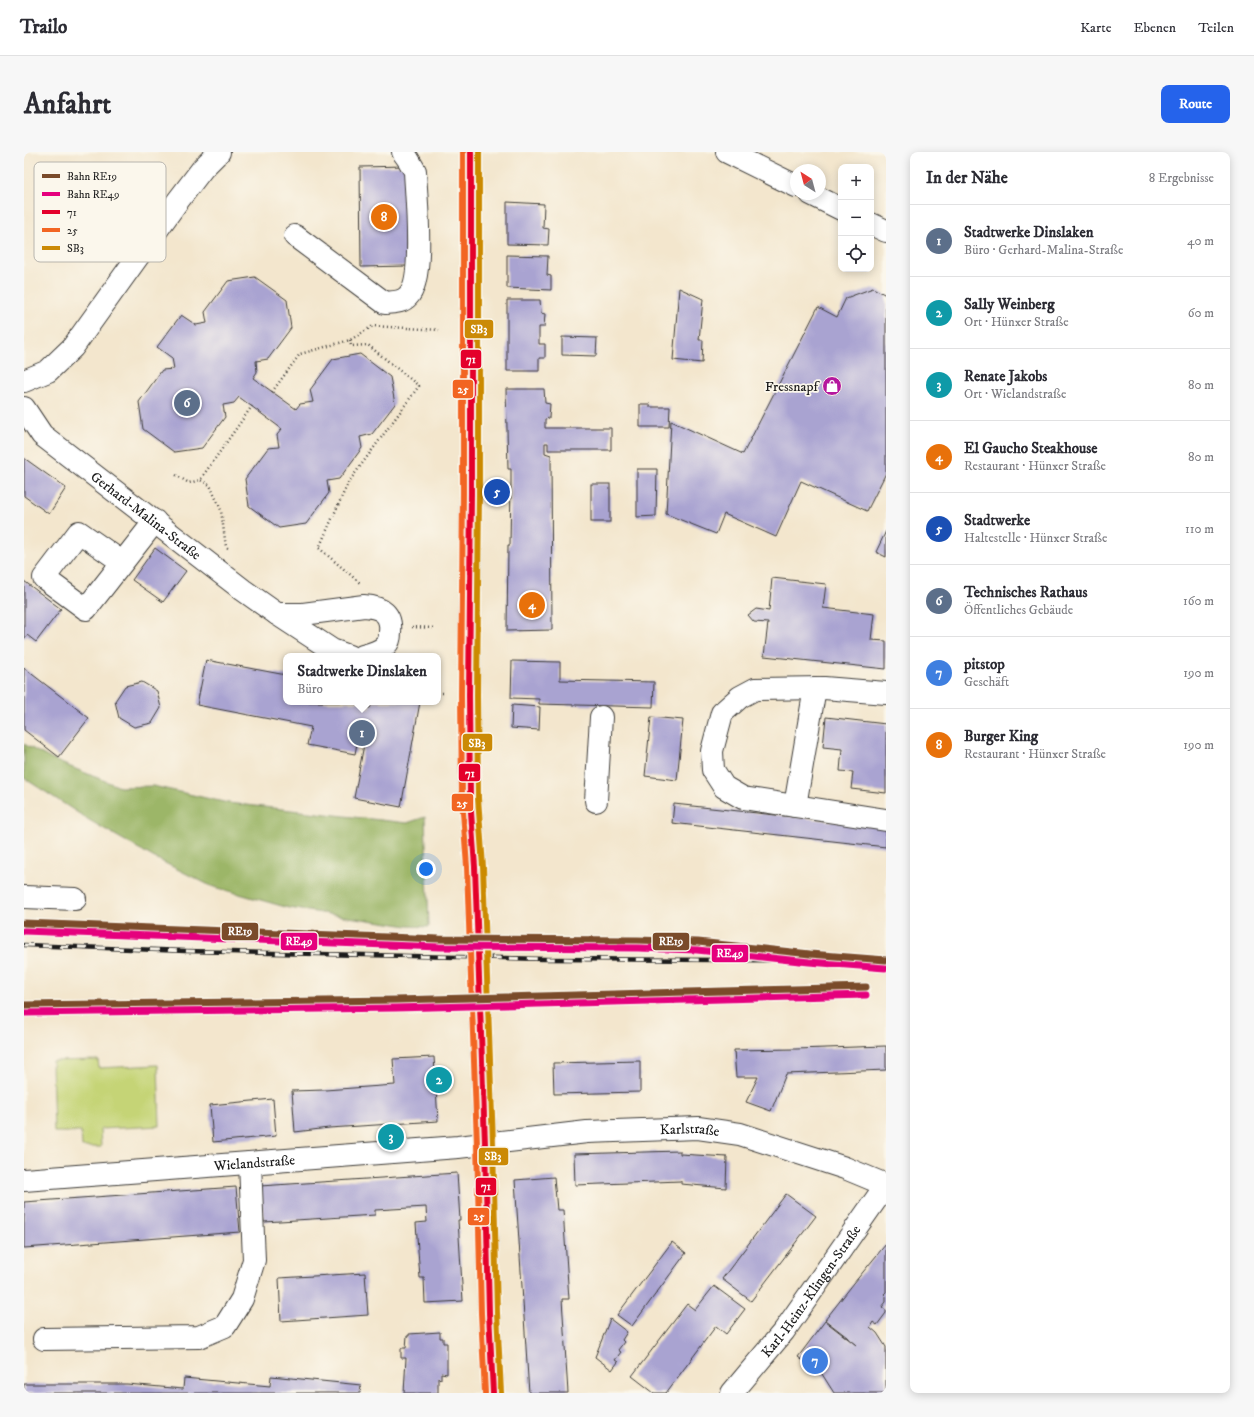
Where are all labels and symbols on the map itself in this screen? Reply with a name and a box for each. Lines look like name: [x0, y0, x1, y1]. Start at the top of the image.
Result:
legend: [34, 162, 166, 262]
north arrow: [790, 164, 826, 200]
text: Bahn RE19: [67, 170, 117, 184]
text: Bahn RE49: [67, 188, 119, 202]
pin: 8: [371, 202, 397, 232]
text: 71: [67, 206, 77, 220]
text: 25: [67, 224, 78, 238]
text: SB3: [67, 242, 84, 256]
line badge: SB3: [464, 319, 494, 339]
text: SB3: [471, 323, 487, 337]
line badge: 71: [460, 349, 482, 369]
text: 71: [466, 353, 476, 367]
shop icon: Fressnapf: [821, 375, 843, 397]
place label: Fressnapf: [765, 378, 821, 396]
line badge: 25: [452, 379, 474, 399]
text: 25: [458, 383, 469, 397]
pin: 6: [174, 388, 200, 418]
street label: Gerhard-Malina-Straße: [87, 468, 205, 565]
pin: 5: [484, 477, 510, 507]
pin: 4: [519, 590, 545, 620]
pin: 1: [349, 718, 375, 748]
line badge: SB3: [462, 733, 493, 752]
text: SB3: [469, 737, 485, 751]
line badge: 71: [458, 763, 481, 782]
text: 71: [465, 767, 475, 781]
line badge: 25: [451, 793, 474, 812]
text: 25: [457, 797, 468, 811]
your location: [416, 859, 436, 879]
line badge: RE19: [221, 922, 259, 941]
text: RE19: [228, 925, 253, 939]
line badge: RE49: [280, 932, 318, 951]
line badge: RE19: [652, 932, 690, 951]
text: RE49: [286, 935, 313, 949]
text: RE19: [659, 935, 684, 949]
line badge: RE49: [711, 944, 749, 963]
text: RE49: [717, 947, 744, 961]
pin: 2: [426, 1065, 452, 1095]
street label: Karlstraße: [660, 1120, 721, 1141]
pin: 3: [378, 1122, 404, 1152]
line badge: SB3: [478, 1147, 509, 1166]
text: SB3: [485, 1150, 501, 1164]
street label: Wielandstraße: [212, 1151, 296, 1176]
line badge: 71: [475, 1177, 497, 1196]
text: 71: [481, 1180, 491, 1194]
line badge: 25: [467, 1207, 490, 1226]
text: 25: [474, 1210, 485, 1224]
street label: Karl-Heinz-Klingen-Straße: [758, 1222, 865, 1361]
pin: 7: [802, 1346, 828, 1376]

